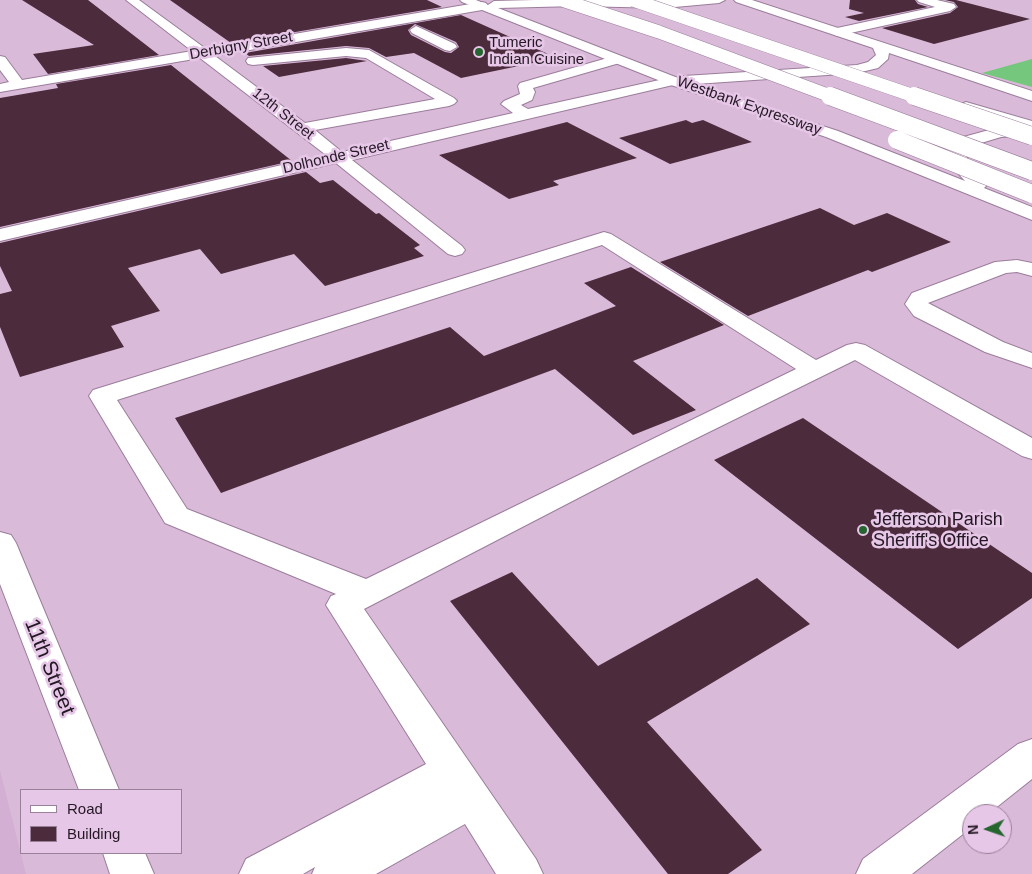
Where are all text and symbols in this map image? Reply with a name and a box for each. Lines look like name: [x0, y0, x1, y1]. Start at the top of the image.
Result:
street label: Derbigny Street: [188, 28, 294, 64]
place label: Tumeric Indian Cuisine: [489, 34, 584, 69]
marker: Tumeric Indian Cuisine: [473, 46, 485, 58]
street label: Westbank Expressway: [674, 73, 824, 139]
street label: 12th Street: [249, 84, 317, 144]
street label: Dolhonde Street: [281, 136, 391, 178]
place label: Jefferson Parish Sheriff's Office: [873, 509, 1003, 552]
marker: Jefferson Parish Sheriff's Office: [857, 524, 869, 536]
street label: 11th Street: [18, 615, 80, 719]
legend: [20, 789, 182, 854]
text: Road: [67, 800, 103, 817]
north arrow: [962, 804, 1012, 854]
text: N: [965, 824, 981, 835]
text: Building: [67, 825, 120, 842]

